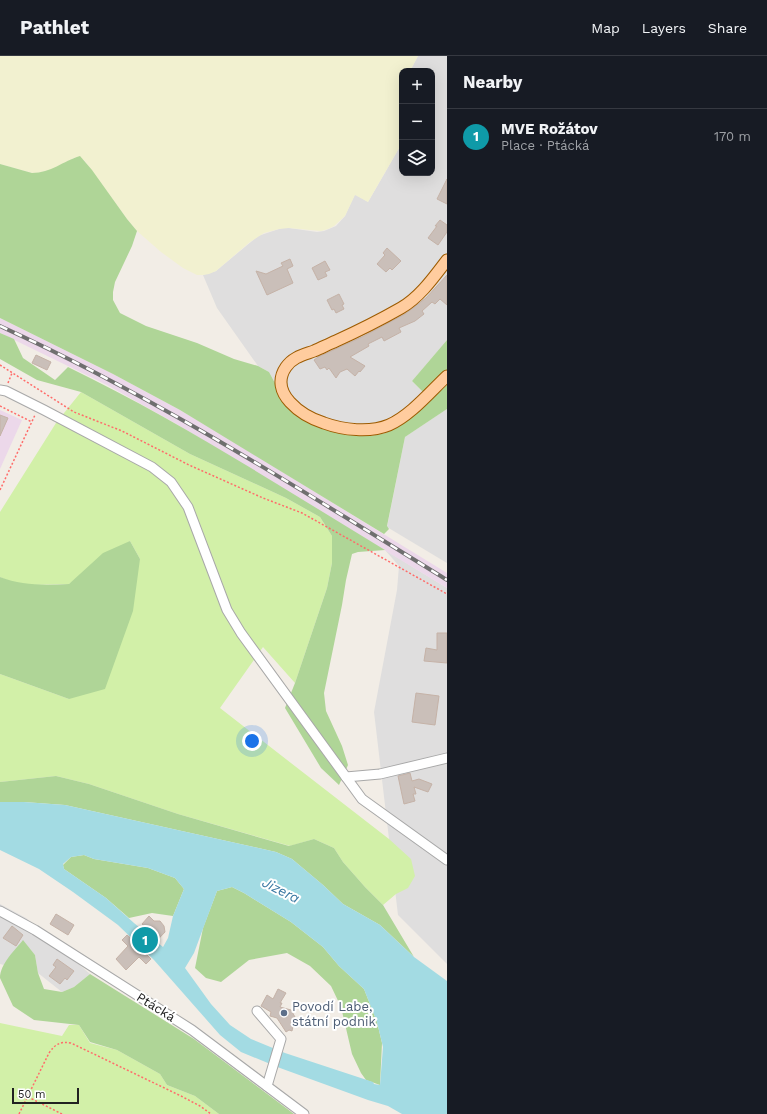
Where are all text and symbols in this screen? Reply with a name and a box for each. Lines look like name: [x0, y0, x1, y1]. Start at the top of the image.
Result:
text: Pathlet: [20, 16, 89, 39]
text: Map: [591, 20, 620, 36]
text: Layers: [642, 20, 686, 36]
text: Share: [708, 20, 747, 36]
map controls: [399, 68, 435, 176]
button: +: [399, 68, 435, 104]
text: Nearby: [463, 72, 522, 92]
button: −: [399, 104, 435, 140]
text: MVE Rožátov: [501, 120, 598, 138]
text: 1: [473, 129, 479, 144]
text: 170 m: [714, 129, 751, 144]
text: Place · Ptácká: [501, 138, 589, 153]
button: layers: [399, 140, 435, 176]
your location: [242, 731, 262, 751]
water label: Jizera: [260, 874, 303, 906]
pin: 1: [132, 925, 158, 955]
street label: Ptácká: [134, 989, 179, 1025]
place label: Povodí Labe, státní podnik: [292, 999, 376, 1029]
marker: Povodí Labe, státní podnik: [279, 1008, 289, 1018]
scale bar: [12, 1086, 79, 1105]
text: 50 m: [18, 1088, 45, 1101]

